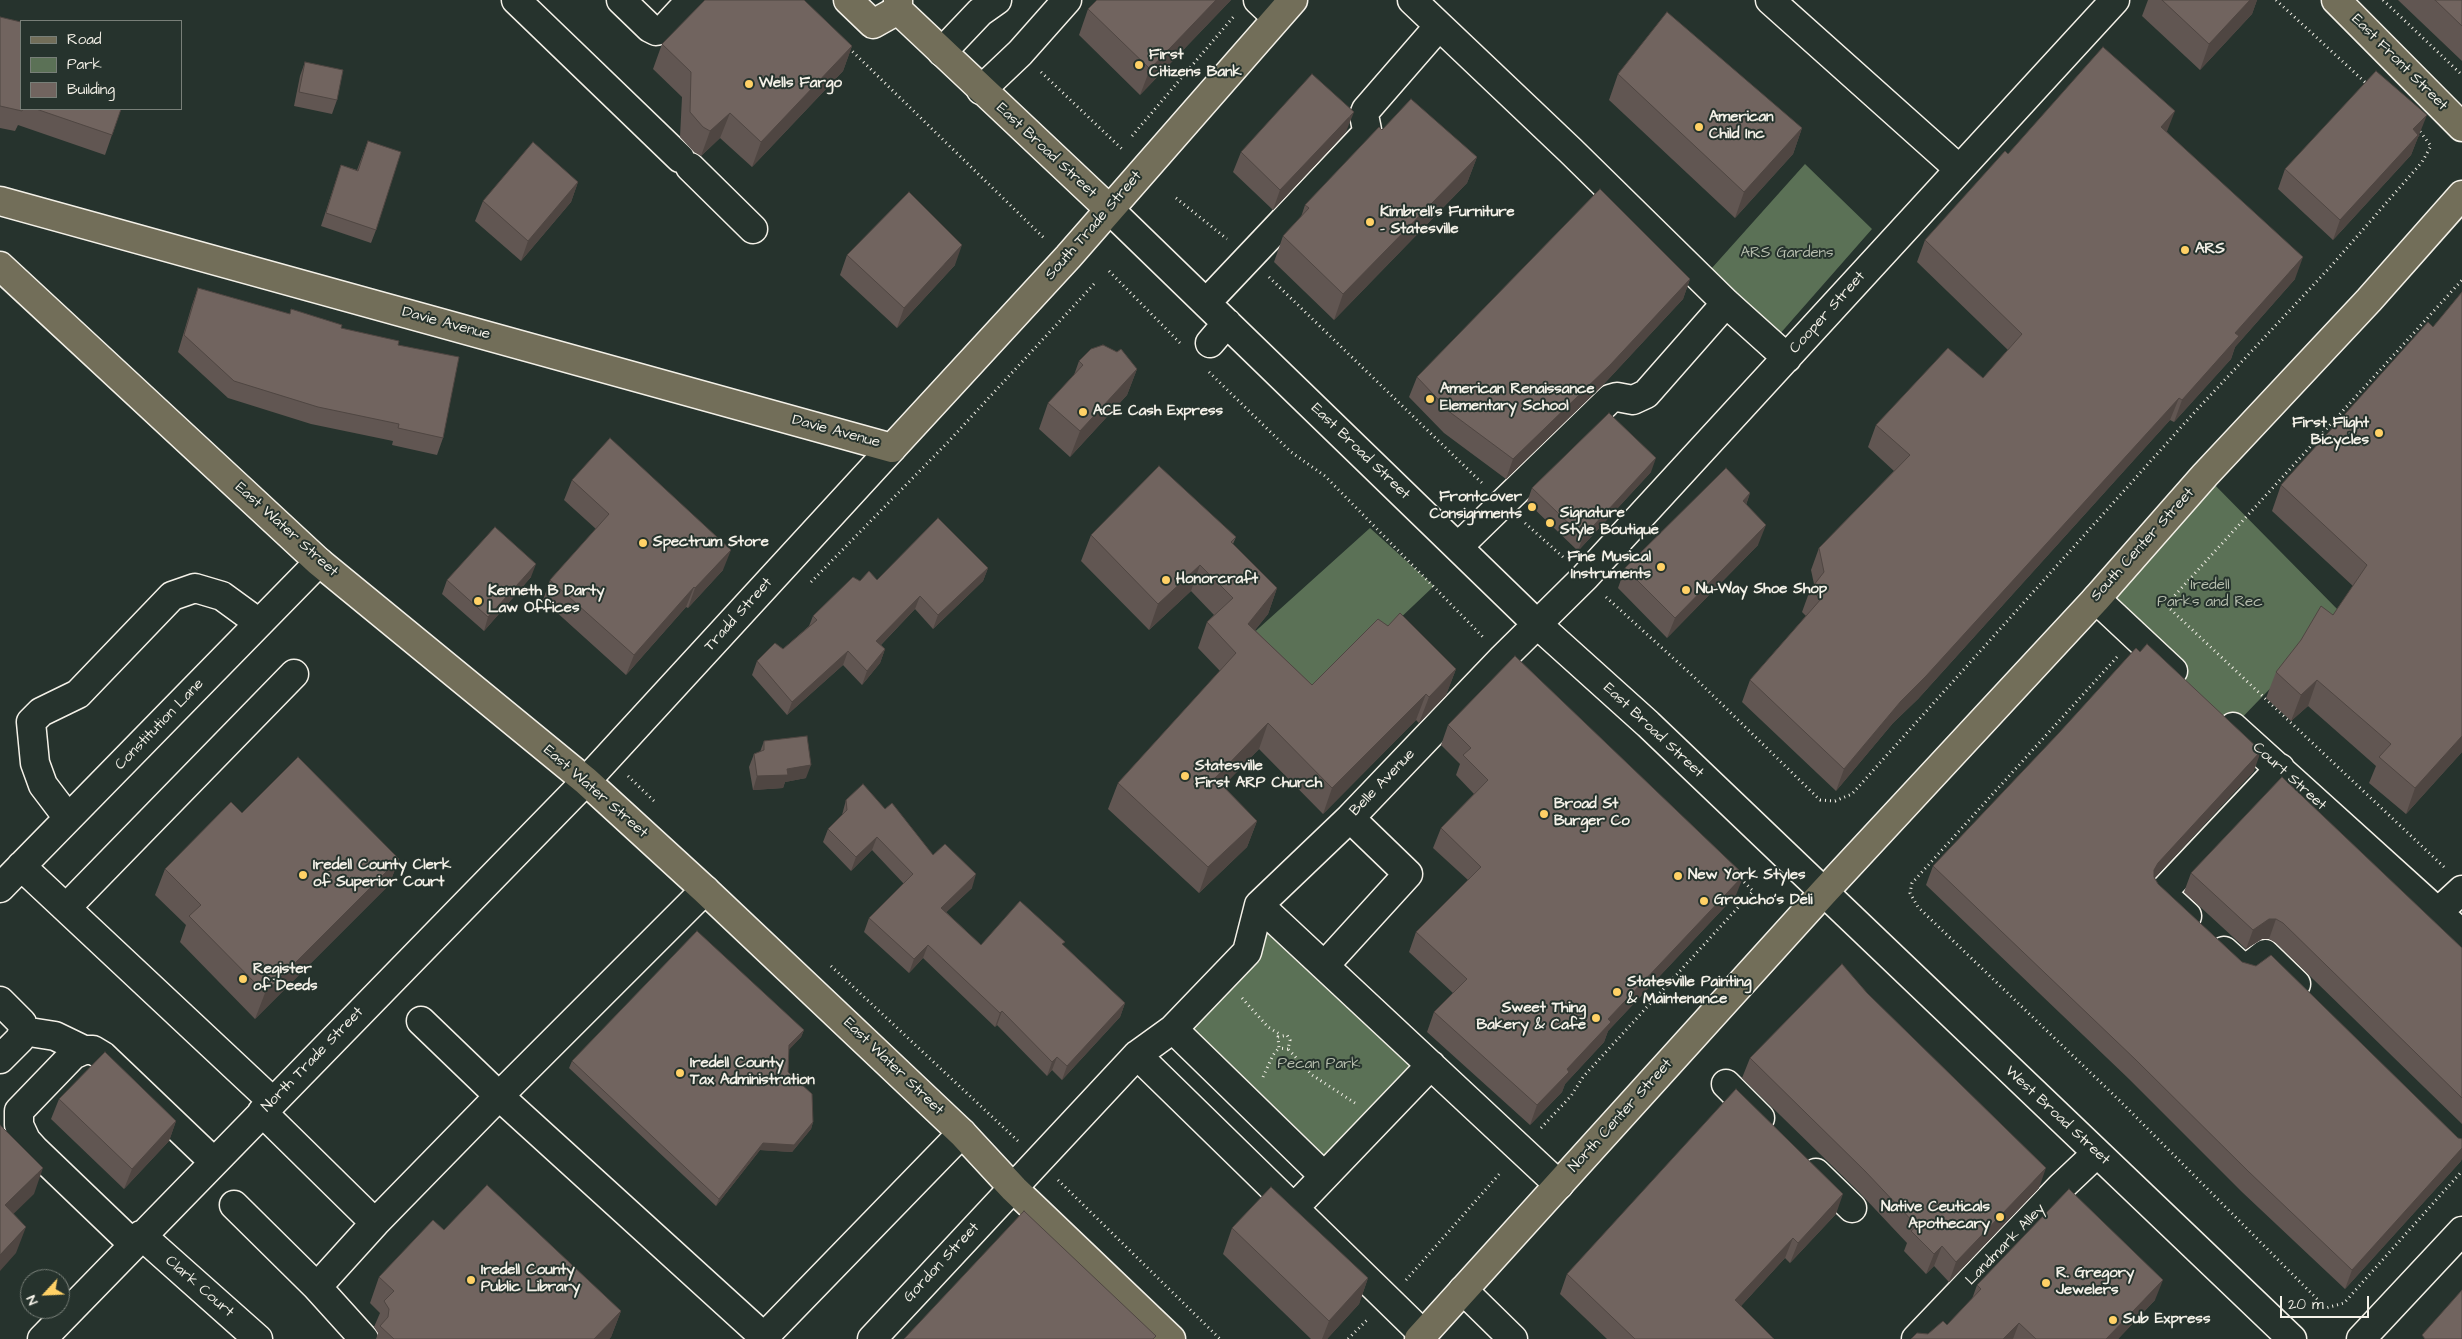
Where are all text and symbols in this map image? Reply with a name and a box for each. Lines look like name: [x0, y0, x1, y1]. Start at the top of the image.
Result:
street label: East Front Street: [2347, 11, 2451, 115]
legend: [20, 20, 182, 110]
text: Road: [67, 29, 101, 50]
place label: First Citizens Bank: [1149, 47, 1242, 82]
text: Park: [67, 54, 102, 75]
marker: First Citizens Bank: [1133, 59, 1145, 71]
place label: Wells Fargo: [759, 75, 842, 93]
marker: Wells Fargo: [743, 78, 755, 90]
text: Building: [67, 79, 115, 100]
street label: East Broad Street: [992, 100, 1100, 202]
place label: American Child Inc: [1709, 109, 1774, 144]
marker: American Child Inc: [1693, 121, 1705, 133]
street label: South Trade Street: [1042, 168, 1146, 284]
place label: Kimbrell's Furniture - Statesville: [1380, 204, 1515, 239]
marker: Kimbrell's Furniture - Statesville: [1364, 216, 1376, 228]
place label: ARS: [2195, 241, 2225, 259]
marker: ARS: [2179, 244, 2191, 256]
park label: ARS Gardens: [1740, 245, 1834, 263]
street label: Cooper Street: [1786, 268, 1870, 358]
street label: Davie Avenue: [400, 304, 492, 344]
place label: American Renaissance Elementary School: [1440, 381, 1595, 416]
marker: American Renaissance Elementary School: [1424, 393, 1436, 405]
street label: East Broad Street: [1307, 400, 1413, 504]
place label: ACE Cash Express: [1093, 403, 1223, 421]
marker: ACE Cash Express: [1077, 406, 1089, 418]
street label: Davie Avenue: [790, 412, 882, 452]
place label: First Flight Bicycles: [2292, 415, 2369, 450]
marker: First Flight Bicycles: [2373, 427, 2385, 439]
street label: East Water Street: [231, 479, 341, 581]
street label: South Center Street: [2087, 485, 2199, 605]
place label: Frontcover Consignments: [1430, 489, 1522, 524]
marker: Frontcover Consignments: [1526, 501, 1538, 513]
place label: Signature Style Boutique: [1560, 505, 1659, 540]
marker: Signature Style Boutique: [1544, 517, 1556, 529]
place label: Spectrum Store: [653, 534, 769, 552]
marker: Spectrum Store: [637, 537, 649, 549]
place label: Fine Musical Instruments: [1567, 549, 1651, 584]
marker: Fine Musical Instruments: [1655, 561, 1667, 573]
place label: Honorcraft: [1176, 571, 1258, 589]
street label: Tradd Street: [701, 574, 777, 656]
marker: Honorcraft: [1160, 574, 1172, 586]
park label: Iredell Parks and Rec: [2157, 577, 2263, 612]
place label: Nu-Way Shoe Shop: [1696, 581, 1827, 599]
place label: Kenneth B Darty Law Offices: [488, 583, 604, 618]
marker: Nu-Way Shoe Shop: [1680, 584, 1692, 596]
marker: Kenneth B Darty Law Offices: [472, 595, 484, 607]
street label: Constitution Lane: [112, 676, 208, 774]
street label: East Broad Street: [1599, 680, 1707, 782]
street label: Court Street: [2248, 739, 2330, 815]
street label: East Water Street: [539, 742, 651, 842]
street label: Belle Avenue: [1347, 746, 1419, 820]
place label: Statesville First ARP Church: [1195, 758, 1322, 793]
marker: Statesville First ARP Church: [1179, 770, 1191, 782]
place label: Broad St Burger Co: [1554, 796, 1630, 831]
marker: Broad St Burger Co: [1538, 808, 1550, 820]
place label: Iredell County Clerk of Superior Court: [313, 857, 451, 892]
place label: New York Styles: [1688, 867, 1806, 885]
marker: Iredell County Clerk of Superior Court: [297, 869, 309, 881]
marker: New York Styles: [1672, 870, 1684, 882]
place label: Groucho's Deli: [1714, 892, 1813, 910]
marker: Groucho's Deli: [1698, 895, 1710, 907]
place label: Register of Deeds: [253, 961, 318, 996]
marker: Register of Deeds: [237, 973, 249, 985]
place label: Statesville Painting & Maintenance: [1627, 974, 1751, 1009]
marker: Statesville Painting & Maintenance: [1611, 986, 1623, 998]
place label: Sweet Thing Bakery & Cafe: [1477, 1000, 1586, 1035]
street label: North Trade Street: [258, 1004, 368, 1116]
marker: Sweet Thing Bakery & Cafe: [1590, 1012, 1602, 1024]
street label: East Water Street: [839, 1014, 947, 1120]
place label: Iredell County Tax Administration: [690, 1055, 815, 1090]
park label: Pecan Park: [1278, 1056, 1360, 1074]
street label: North Center Street: [1565, 1056, 1677, 1176]
street label: West Broad Street: [2001, 1063, 2113, 1169]
marker: Iredell County Tax Administration: [674, 1067, 686, 1079]
place label: Native Ceuticals Apothecary: [1881, 1199, 1990, 1234]
street label: Landmark Alley: [1962, 1200, 2050, 1290]
marker: Native Ceuticals Apothecary: [1994, 1211, 2006, 1223]
street label: Gordon Street: [900, 1219, 984, 1307]
street label: Clark Court: [161, 1252, 237, 1322]
place label: Iredell County Public Library: [481, 1262, 580, 1297]
place label: R. Gregory Jewelers: [2056, 1265, 2134, 1300]
north arrow: [20, 1269, 70, 1319]
marker: Iredell County Public Library: [465, 1274, 477, 1286]
marker: R. Gregory Jewelers: [2040, 1277, 2052, 1289]
scale bar: [2282, 1286, 2371, 1318]
text: N: [21, 1292, 43, 1308]
text: 20 m: [2288, 1294, 2324, 1315]
place label: Sub Express: [2123, 1311, 2210, 1329]
marker: Sub Express: [2107, 1314, 2119, 1326]

